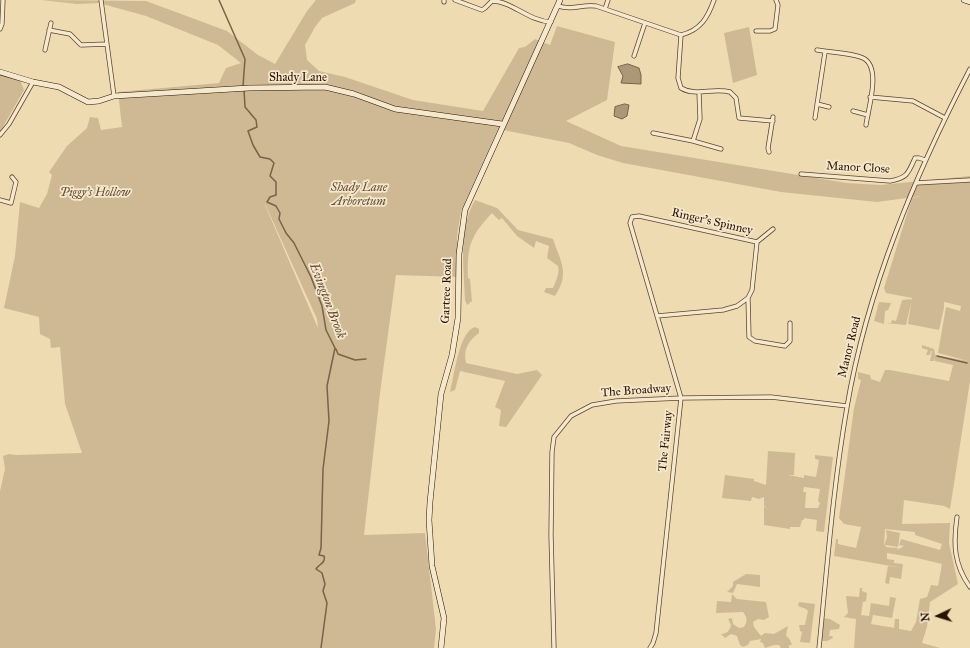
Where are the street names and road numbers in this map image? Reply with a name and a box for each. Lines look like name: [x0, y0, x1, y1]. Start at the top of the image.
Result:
street label: Shady Lane: [269, 71, 327, 85]
street label: Manor Close: [826, 159, 890, 177]
street label: Ringer's Spinney: [670, 206, 754, 238]
street label: Gartree Road: [439, 258, 455, 324]
street label: Manor Road: [835, 315, 865, 379]
street label: The Broadway: [600, 381, 672, 401]
street label: The Fairway: [656, 410, 676, 472]

